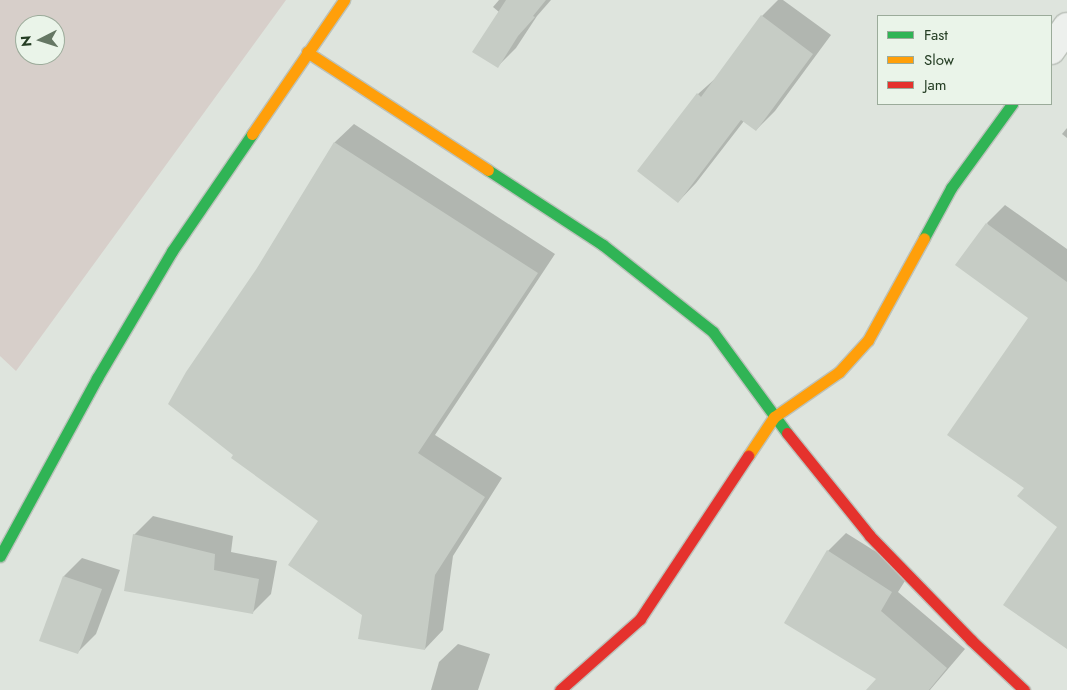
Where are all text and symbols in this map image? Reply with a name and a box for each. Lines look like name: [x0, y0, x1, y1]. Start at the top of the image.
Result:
north arrow: [15, 15, 65, 65]
legend: [877, 15, 1052, 105]
text: Fast: [924, 24, 948, 46]
text: N: [16, 35, 37, 48]
text: Slow: [924, 49, 954, 71]
text: Jam: [924, 74, 947, 96]

